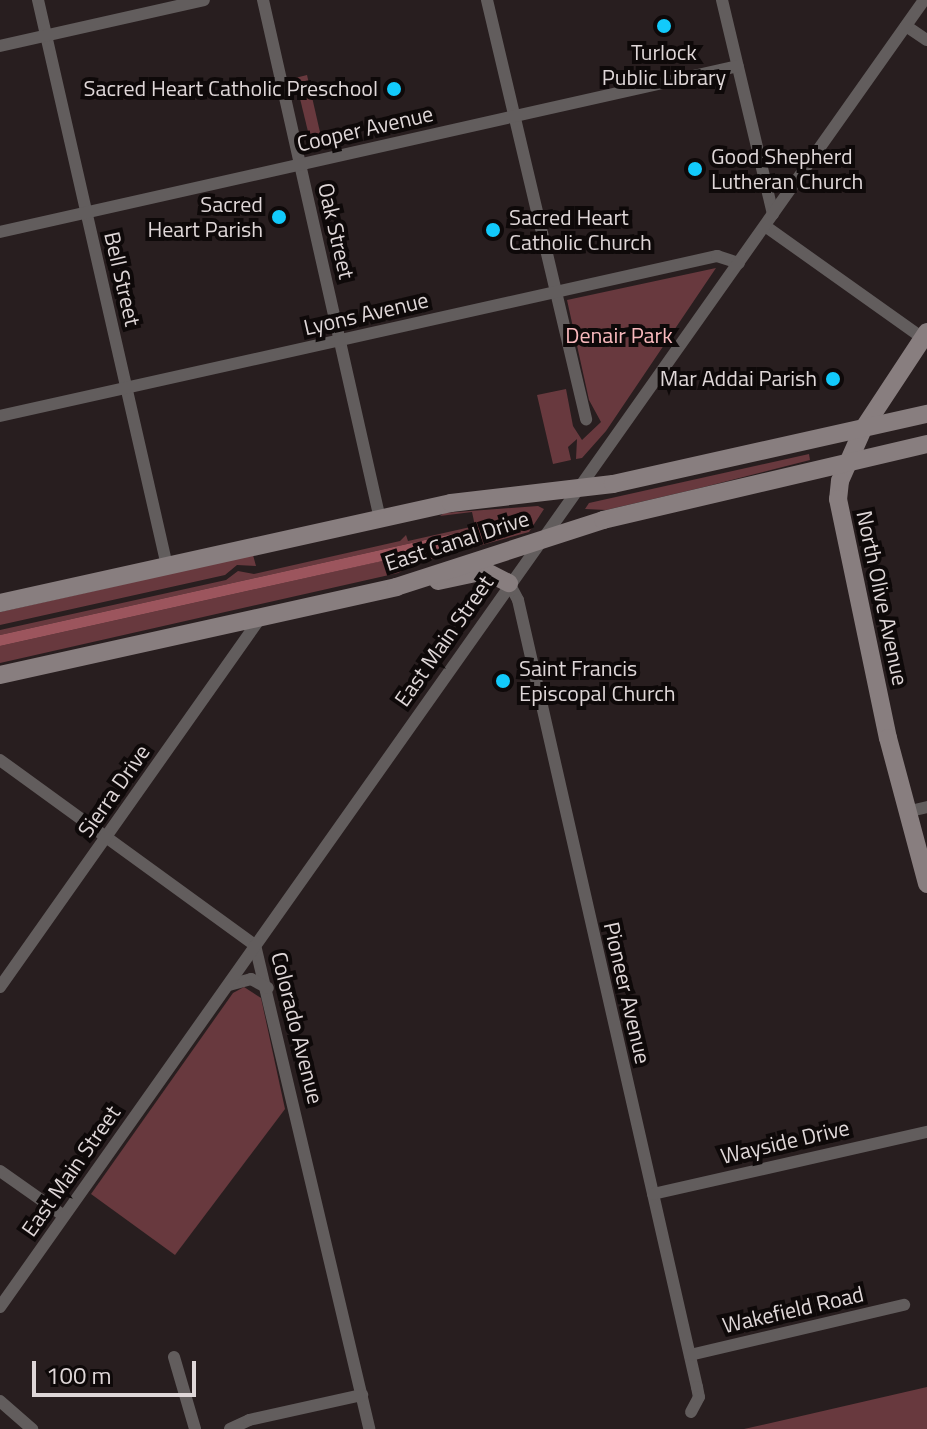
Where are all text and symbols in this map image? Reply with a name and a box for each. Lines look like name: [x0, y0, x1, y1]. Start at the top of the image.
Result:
marker: Turlock Public Library: [655, 17, 673, 35]
place label: Turlock Public Library: [602, 39, 726, 90]
place label: Sacred Heart Catholic Preschool: [83, 76, 378, 102]
marker: Sacred Heart Catholic Preschool: [385, 80, 403, 98]
street label: Cooper Avenue: [294, 101, 436, 157]
place label: Good Shepherd Lutheran Church: [711, 143, 863, 194]
marker: Good Shepherd Lutheran Church: [686, 160, 704, 178]
street label: Oak Street: [312, 180, 360, 282]
place label: Sacred Heart Parish: [148, 191, 263, 242]
place label: Sacred Heart Catholic Church: [509, 204, 652, 256]
marker: Sacred Heart Parish: [270, 208, 288, 226]
marker: Sacred Heart Catholic Church: [484, 221, 502, 239]
street label: Bell Street: [98, 229, 146, 329]
street label: Lyons Avenue: [301, 287, 431, 341]
park label: Denair Park: [565, 323, 673, 349]
place label: Mar Addai Parish: [660, 366, 817, 392]
marker: Mar Addai Parish: [824, 370, 842, 388]
street label: East Canal Drive: [382, 505, 532, 577]
street label: North Olive Avenue: [851, 508, 913, 688]
street label: East Main Street: [389, 570, 499, 712]
place label: Saint Francis Episcopal Church: [519, 655, 676, 706]
marker: Saint Francis Episcopal Church: [494, 672, 512, 690]
street label: Sierra Drive: [72, 740, 156, 842]
street label: Pioneer Avenue: [598, 919, 656, 1067]
street label: Colorado Avenue: [265, 949, 329, 1107]
street label: East Main Street: [16, 1100, 126, 1242]
street label: Wayside Drive: [718, 1114, 852, 1170]
street label: Wakefield Road: [720, 1281, 866, 1339]
scale bar: [36, 1345, 200, 1395]
text: 100 m: [46, 1357, 112, 1393]

